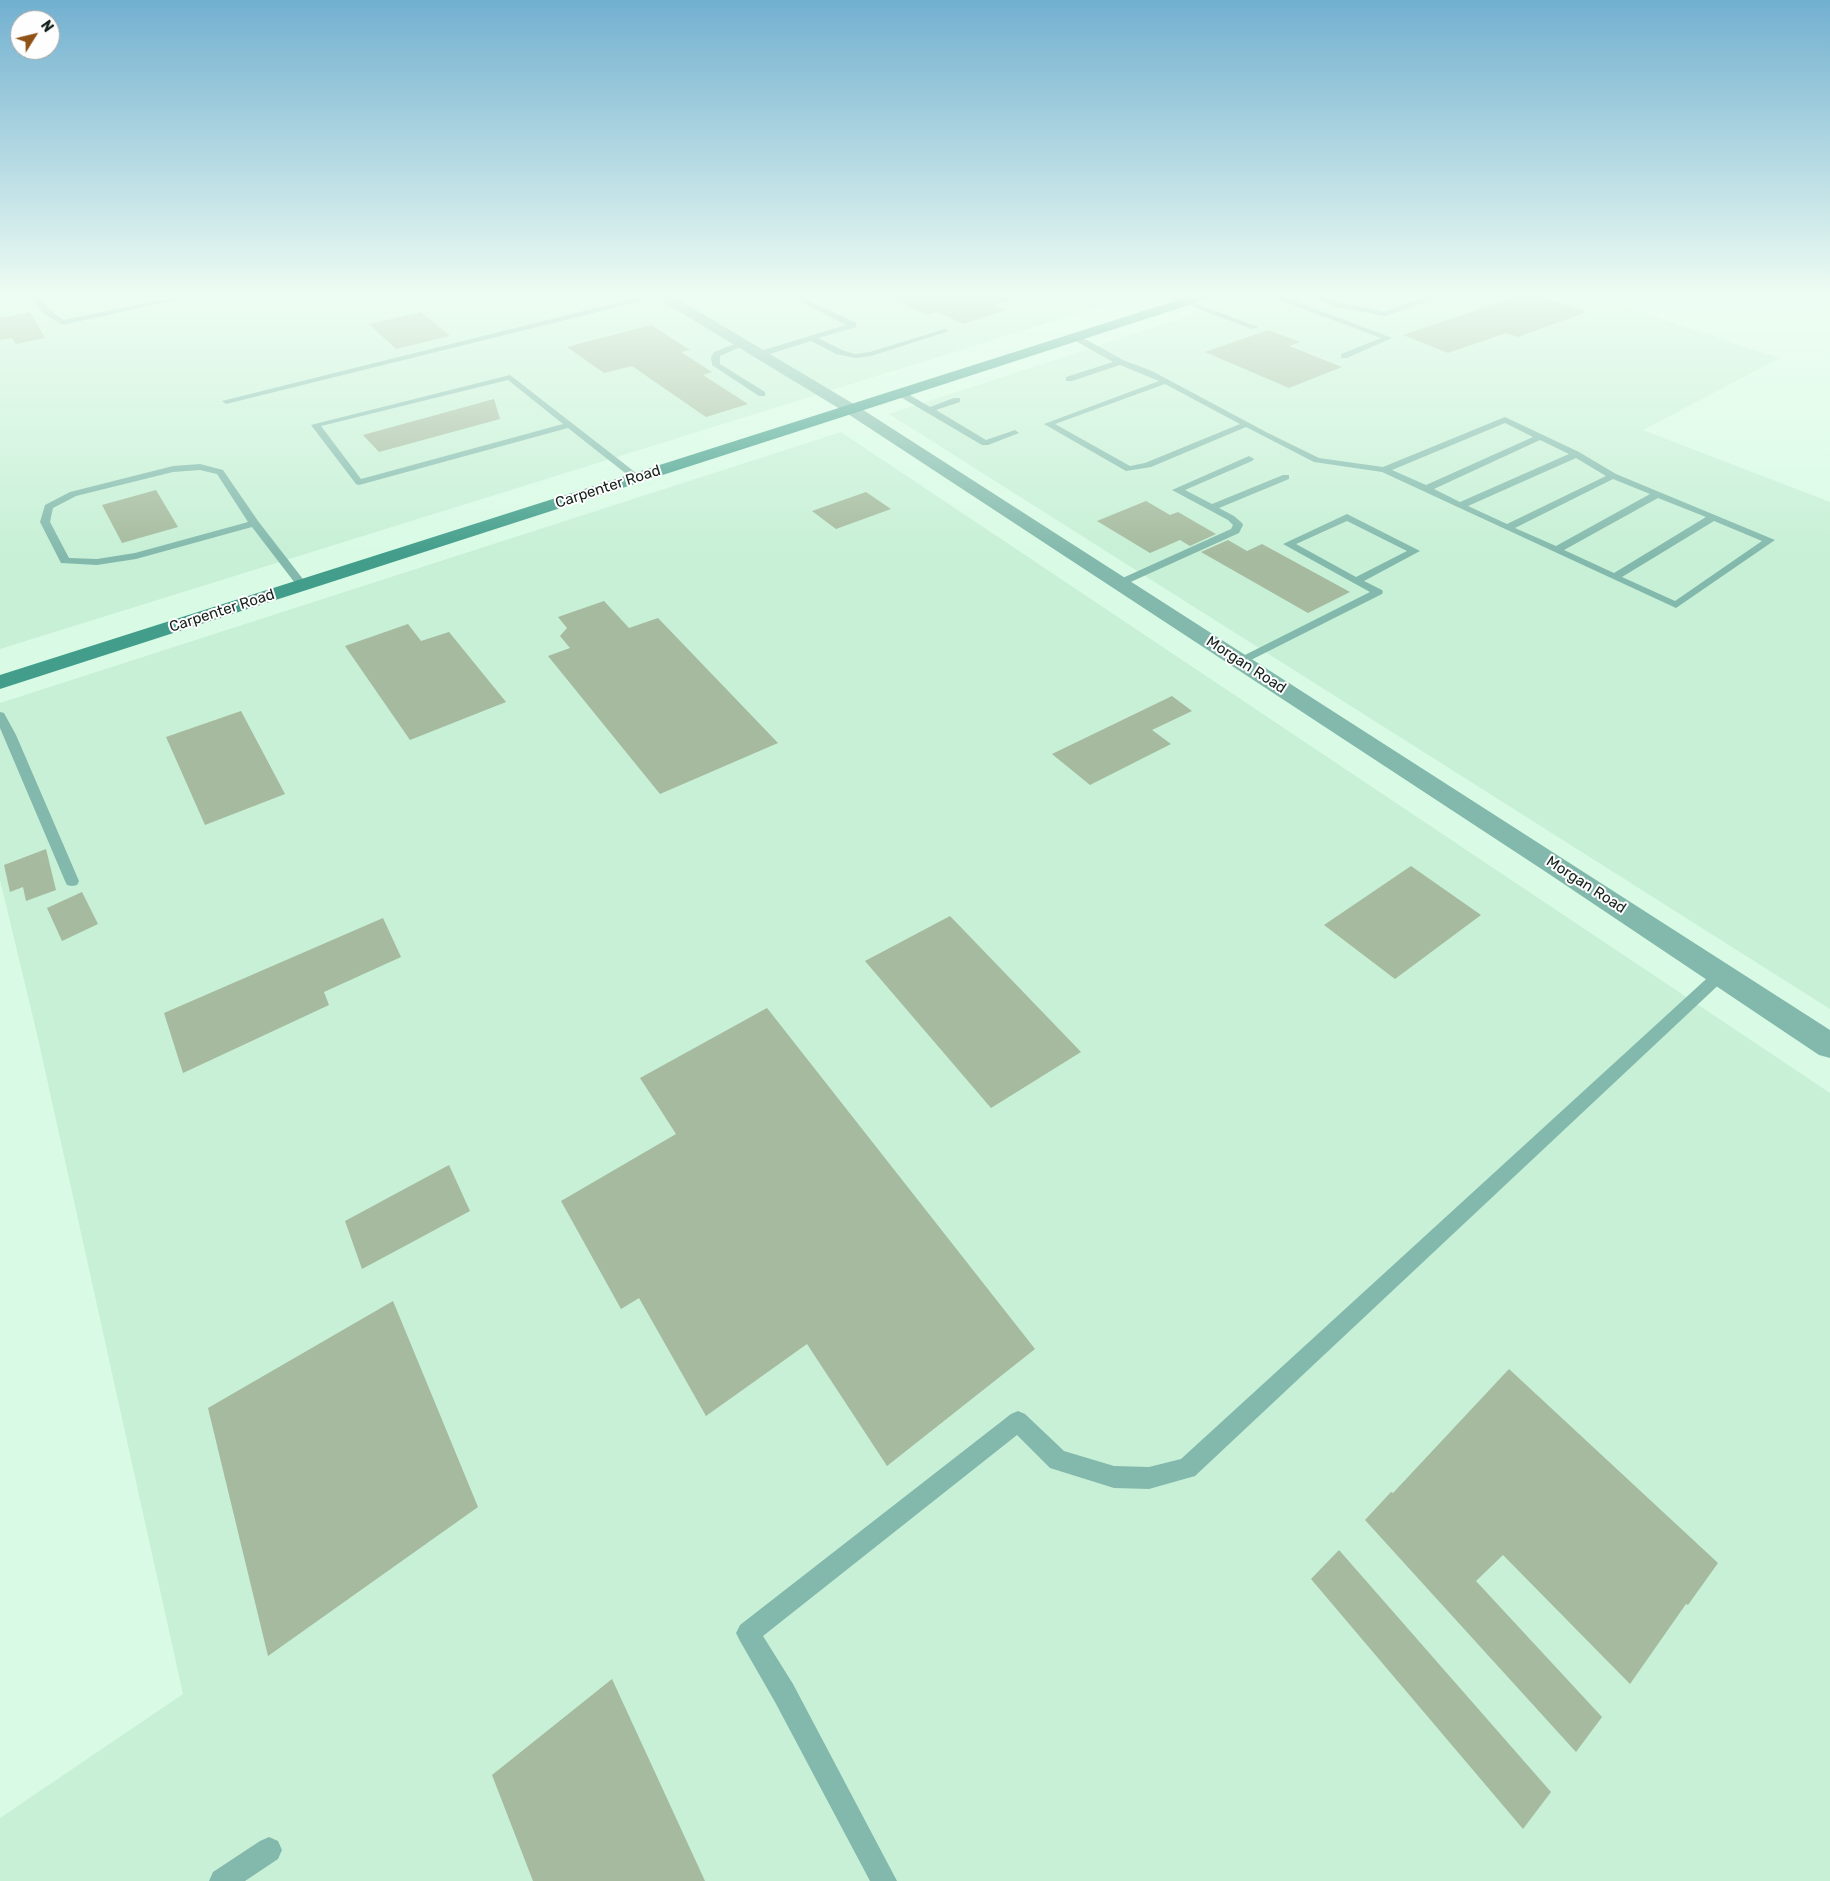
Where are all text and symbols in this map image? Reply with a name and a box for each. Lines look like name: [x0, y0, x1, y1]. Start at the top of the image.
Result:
north arrow: [10, 10, 60, 60]
text: N: [37, 17, 57, 36]
street label: Carpenter Road: [553, 462, 663, 512]
street label: Carpenter Road: [167, 586, 277, 636]
street label: Morgan Road: [1203, 633, 1289, 697]
street label: Morgan Road: [1543, 853, 1629, 917]

